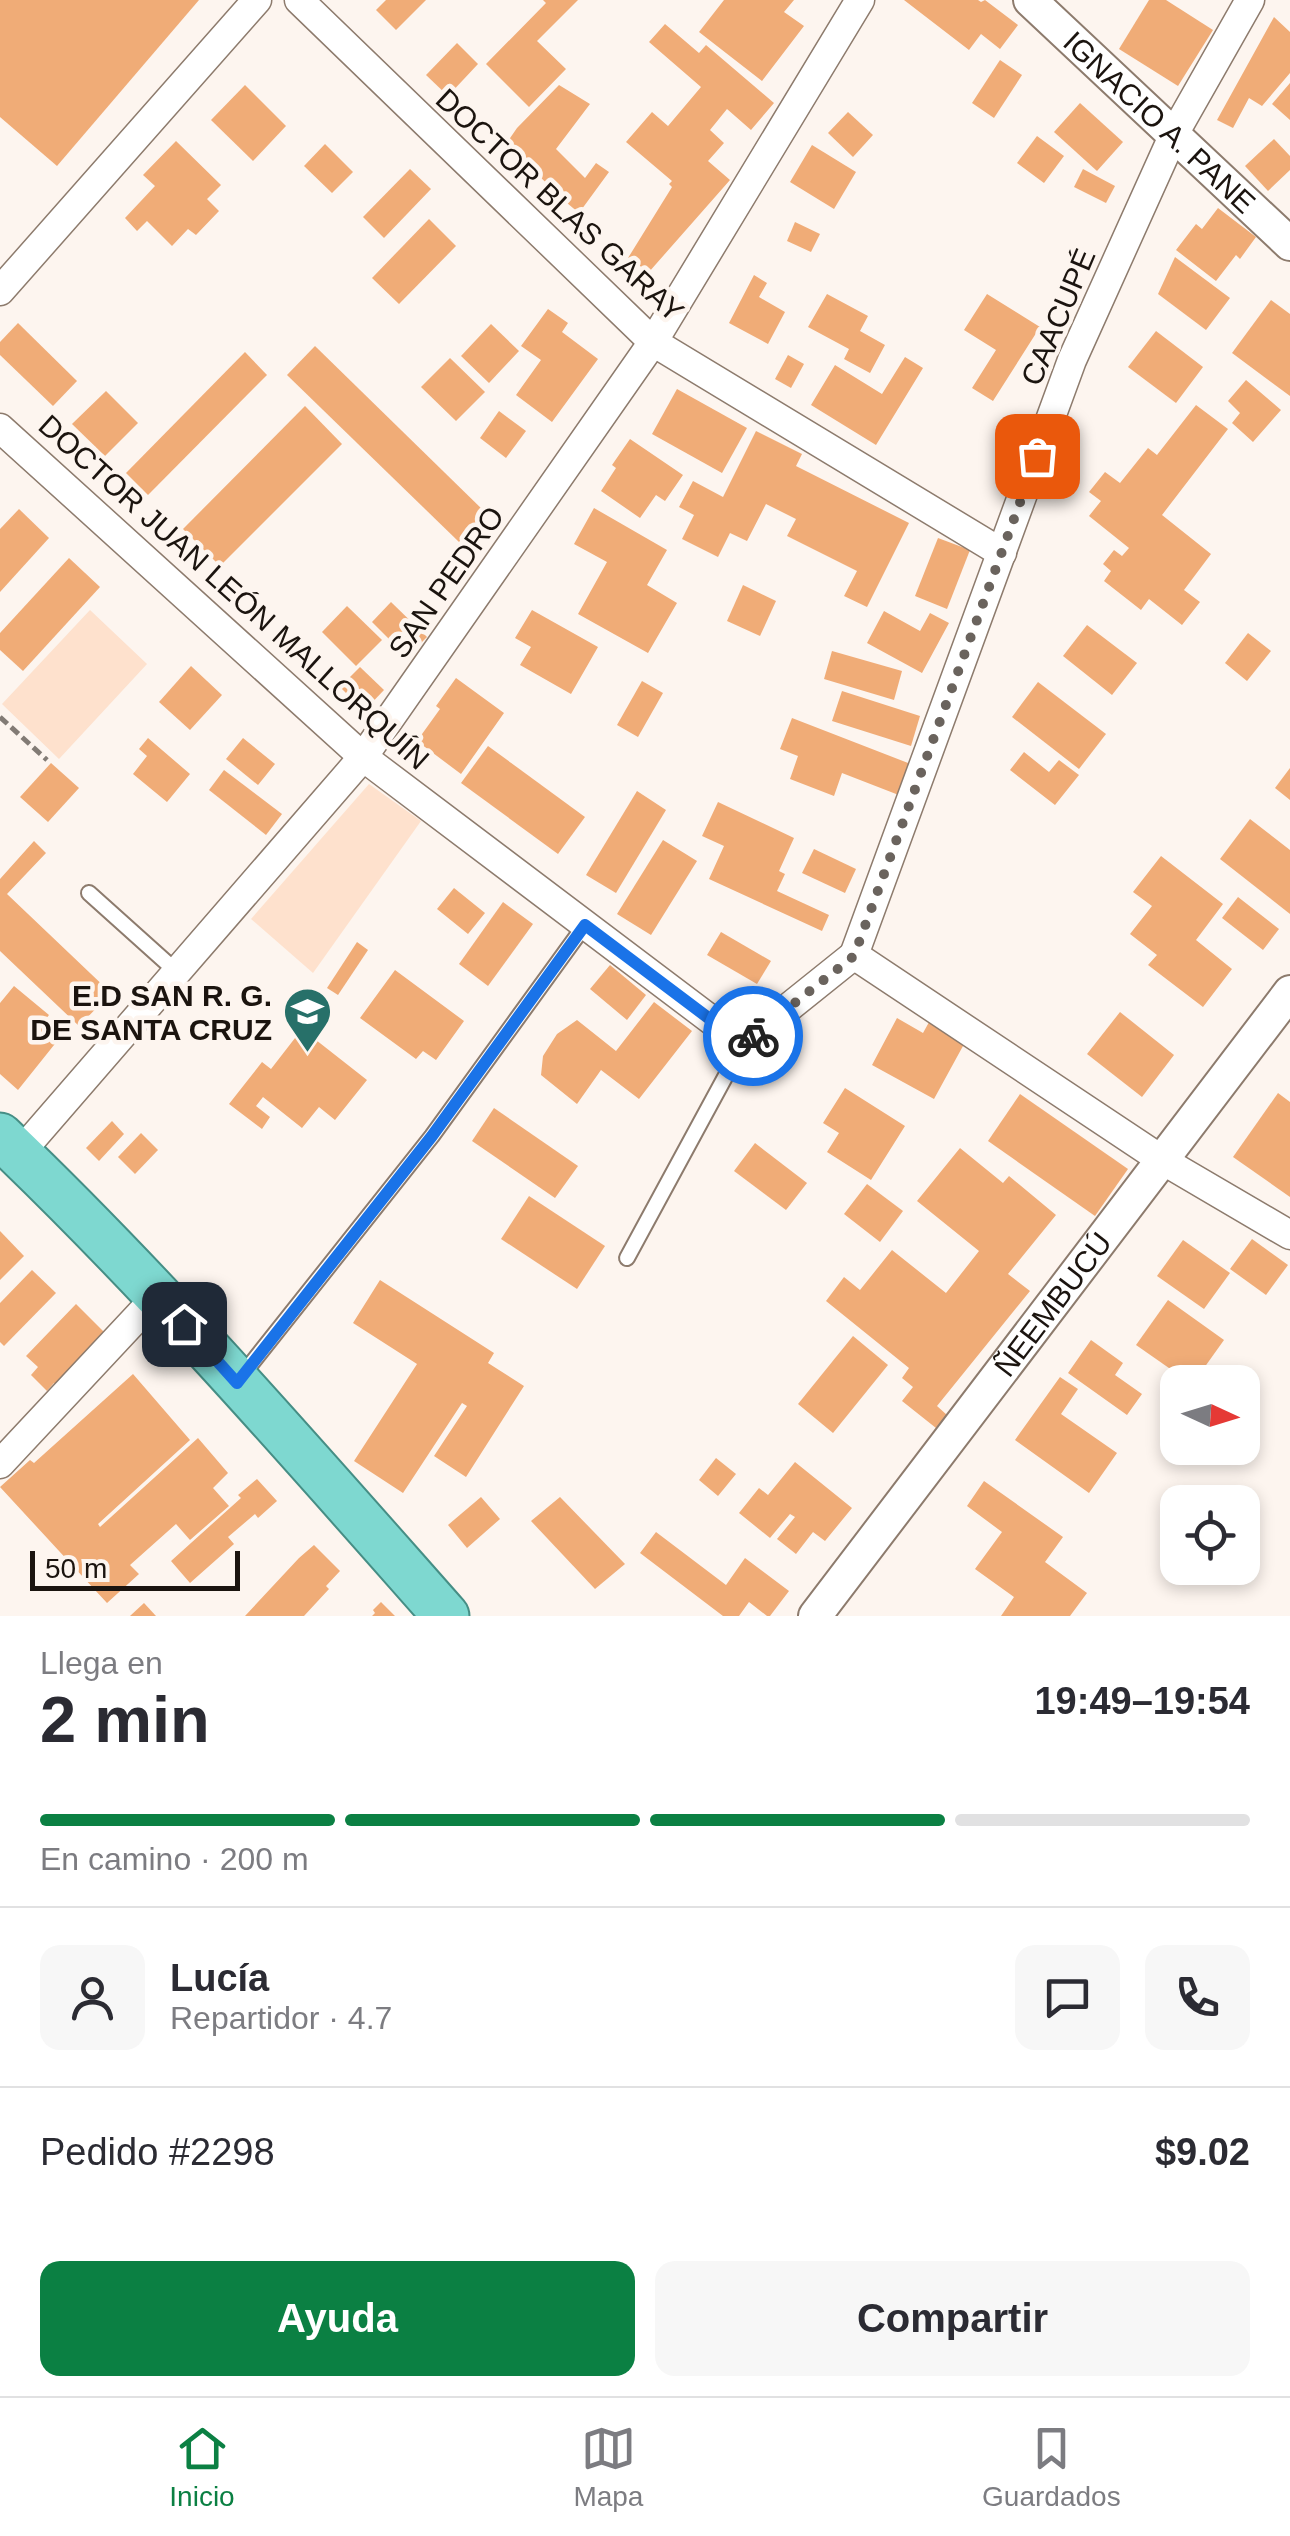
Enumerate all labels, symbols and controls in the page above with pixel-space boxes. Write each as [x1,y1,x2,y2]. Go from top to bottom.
street label: IGNACIO A. PANE [1057,24,1262,219]
street label: DOCTOR BLAS GARAY [430,82,690,328]
street label: CAACUPÉ [1014,244,1102,390]
street label: DOCTOR JUAN LEÓN MALLORQUÍN [32,408,436,776]
pin [995,414,1080,499]
icon: bag [1010,429,1065,484]
street label: SAN PEDRO [382,500,510,664]
place label: E.D SAN R. G. DE SANTA CRUZ [30,979,272,1046]
school or university icon: E.D SAN R. G. DE SANTA CRUZ [281,986,333,1054]
courier [703,986,803,1086]
icon: bike [726,1009,781,1064]
street label: ÑEEMBUCÚ [987,1226,1118,1382]
pin [142,1282,227,1367]
icon: home [157,1297,212,1352]
north arrow [1160,1365,1260,1465]
map controls [1160,1365,1260,1585]
button: locate [1160,1485,1260,1585]
scale bar [30,1546,240,1590]
text: 50 m [45,1553,107,1584]
text: Llega en [40,1645,163,1681]
text: 19:49–19:54 [1034,1680,1250,1722]
text: 2 min [40,1683,210,1756]
text: En camino · 200 m [40,1841,309,1877]
button: person [40,1945,145,2050]
button: chat [1015,1945,1120,2050]
button: phone [1145,1945,1250,2050]
text: Lucía [170,1957,269,1999]
text: Repartidor · 4.7 [170,2000,392,2036]
text: Pedido #2298 [40,2131,275,2173]
text: $9.02 [1155,2131,1250,2173]
button: Ayuda [40,2261,635,2376]
button: Compartir [655,2261,1250,2376]
tab: Inicio [169,2421,235,2513]
tab: Mapa [573,2421,643,2513]
tab: Guardados [982,2421,1121,2513]

